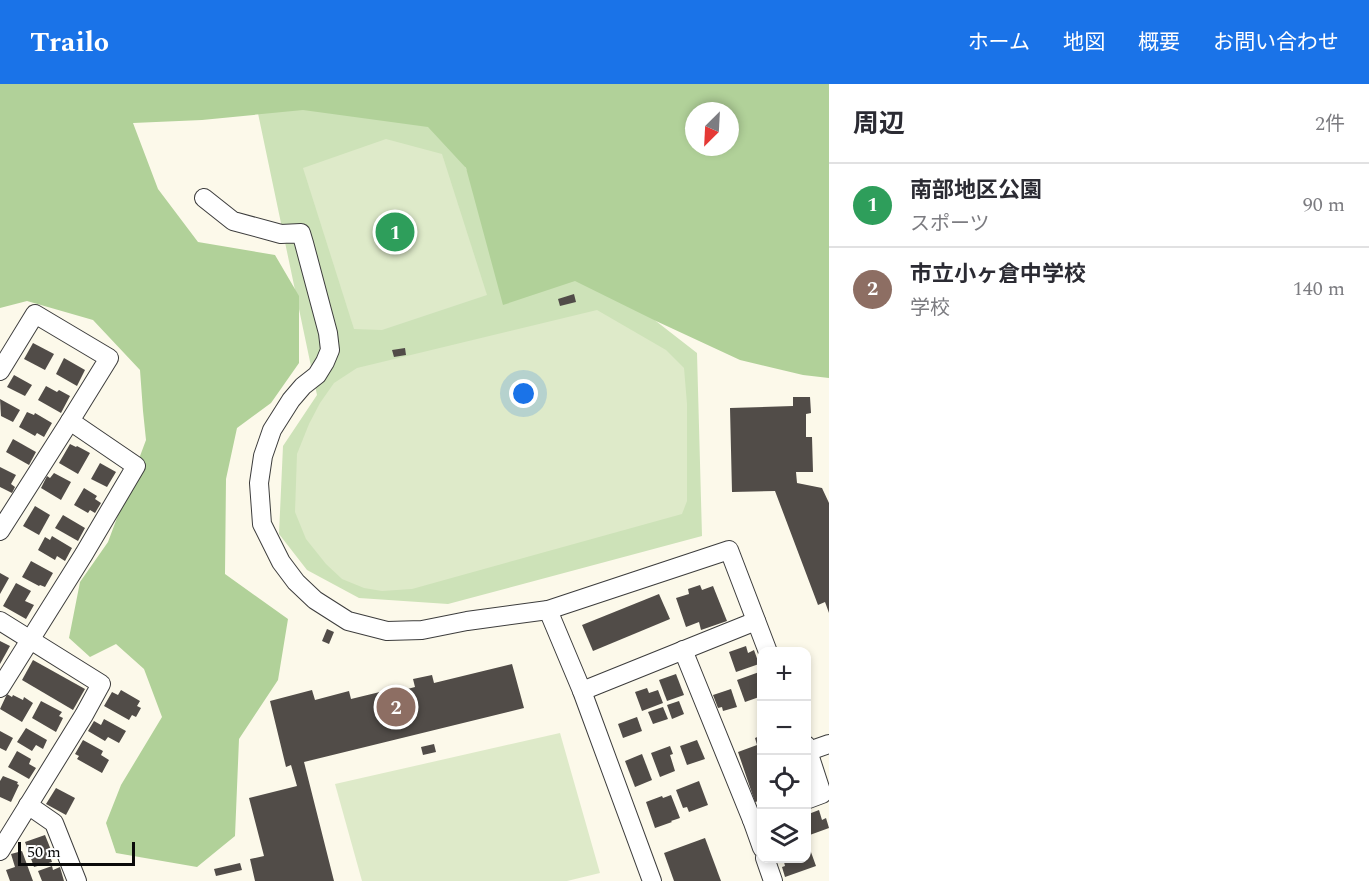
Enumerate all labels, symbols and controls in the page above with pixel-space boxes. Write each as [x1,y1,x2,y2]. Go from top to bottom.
text: Trailo [30,21,109,64]
text: ホーム [968,27,1030,59]
text: 地図 [1063,27,1105,59]
text: 概要 [1138,27,1180,59]
text: お問い合わせ [1213,27,1339,59]
north arrow [685,102,739,156]
text: 周辺 [853,104,905,144]
text: 2件 [1315,109,1345,139]
text: 南部地区公園 [910,174,1042,207]
text: 1 [867,190,878,220]
text: 90 m [1303,190,1345,220]
text: スポーツ [910,209,990,239]
pin: 1 [376,210,414,254]
text: 市立小ヶ倉中学校 [910,258,1086,291]
text: 2 [867,274,878,304]
text: 140 m [1293,274,1345,304]
text: 学校 [910,293,950,323]
your location [509,379,538,408]
map controls [757,647,811,863]
button: + [757,647,811,701]
pin: 2 [376,684,416,730]
button: − [757,701,811,755]
button: locate [757,755,811,809]
button: layers [757,809,811,863]
scale bar [18,839,135,866]
text: 50 m [27,840,61,864]

